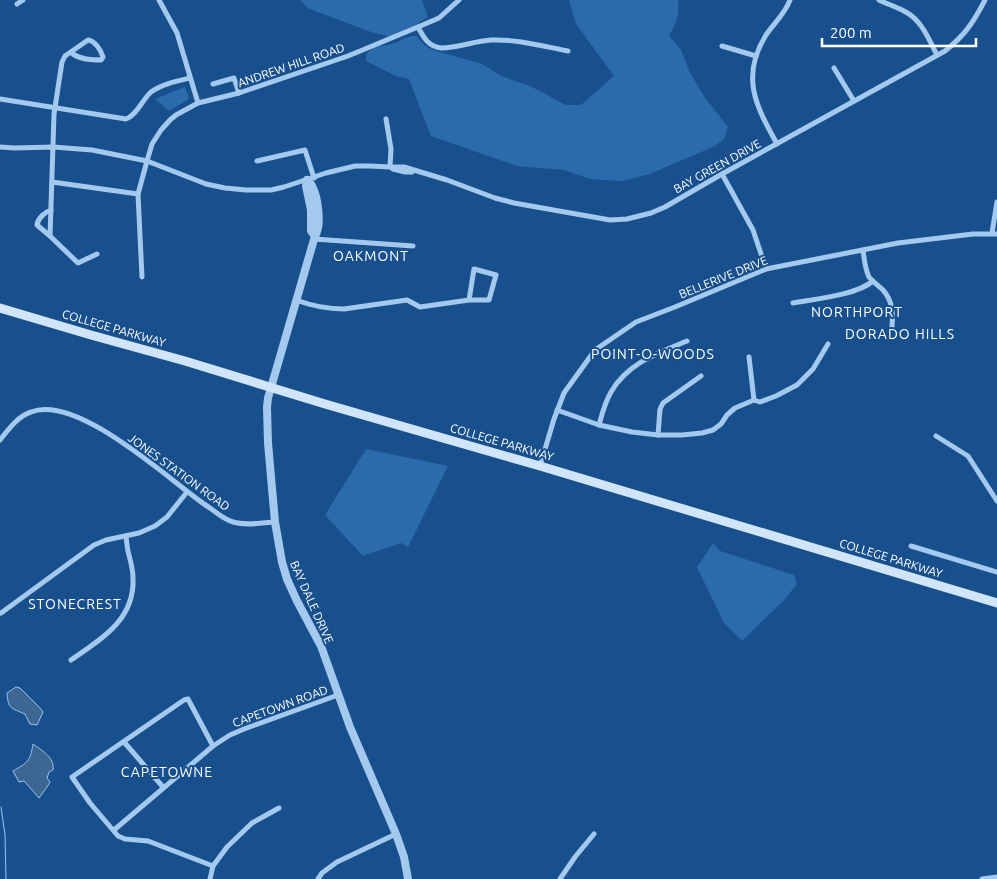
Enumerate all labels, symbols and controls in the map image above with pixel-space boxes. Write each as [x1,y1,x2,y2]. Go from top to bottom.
scale bar [822,15,976,47]
text: 200 m [830,24,872,41]
street label: ANDREW HILL ROAD [236,41,346,89]
street label: BAY GREEN DRIVE [671,136,763,195]
district label: OAKMONT [333,248,409,264]
street label: BELLERIVE DRIVE [677,253,769,301]
district label: NORTHPORT [811,304,903,320]
street label: COLLEGE PARKWAY [61,307,167,349]
district label: DORADO HILLS [845,326,955,342]
district label: POINT-O-WOODS [591,346,715,362]
street label: COLLEGE PARKWAY [449,421,555,463]
street label: JONES STATION ROAD [126,431,232,513]
street label: COLLEGE PARKWAY [838,536,944,580]
street label: BAY DALE DRIVE [288,559,336,646]
district label: STONECREST [28,596,122,612]
street label: CAPETOWN ROAD [231,683,329,729]
district label: CAPETOWNE [121,764,213,780]

